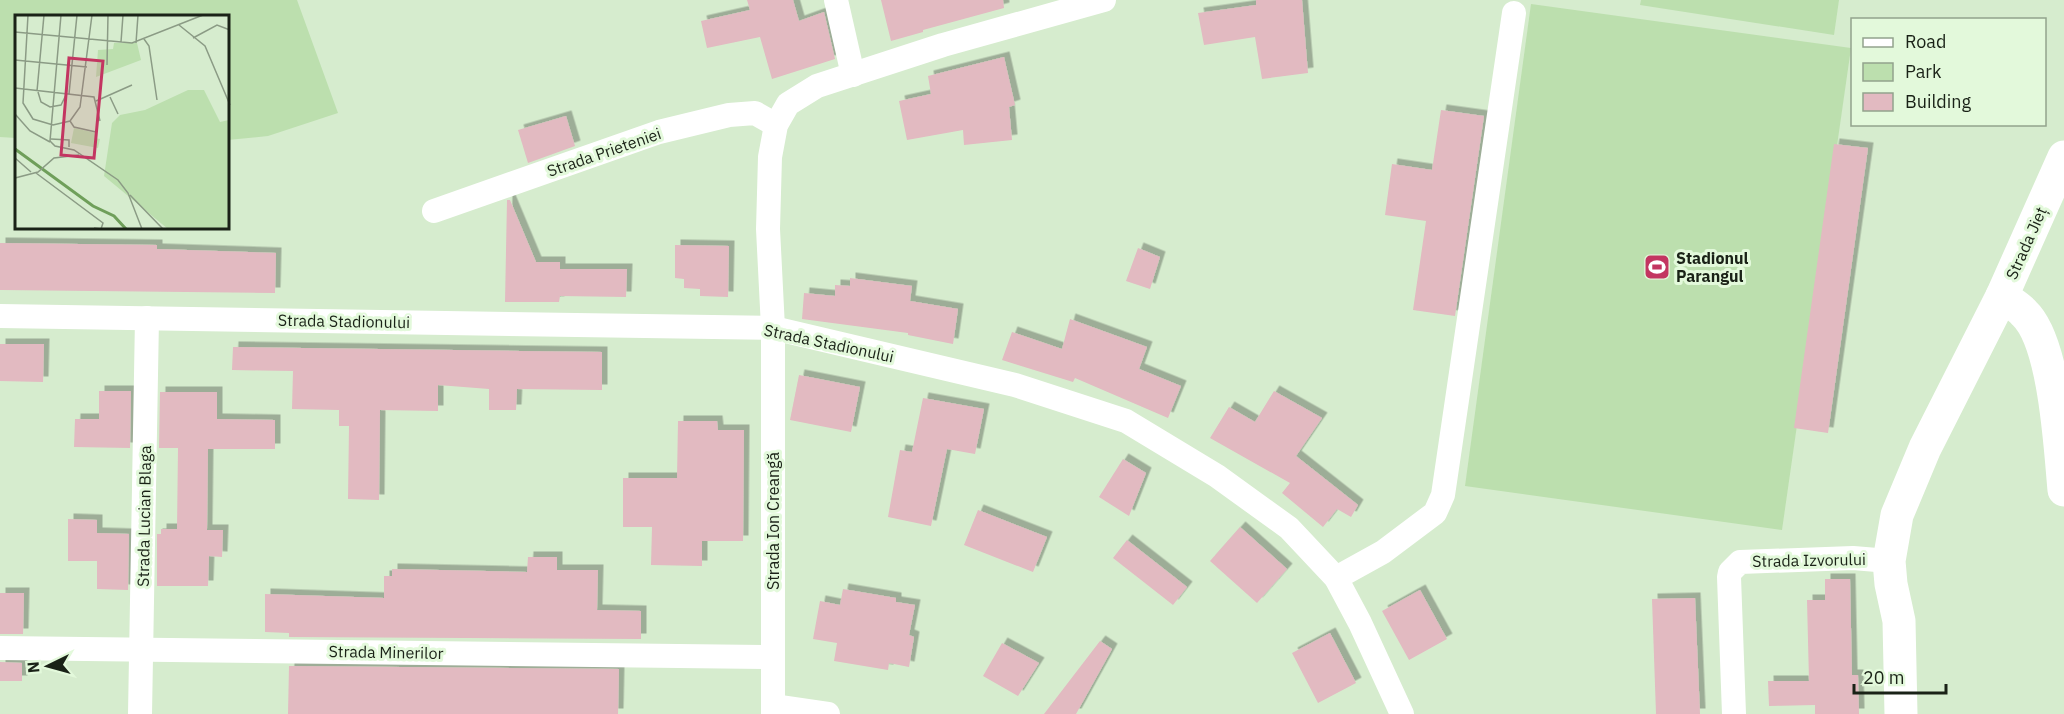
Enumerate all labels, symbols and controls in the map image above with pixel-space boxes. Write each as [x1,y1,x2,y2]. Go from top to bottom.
inset map [15,15,230,230]
legend [1851,18,2046,126]
text: Road [1905,30,1946,53]
text: Park [1905,60,1942,83]
text: Building [1905,90,1972,113]
street label: Strada Prieteniei [544,123,664,181]
street label: Strada Jieț [2001,204,2052,283]
place label: Stadionul Parangul [1676,248,1749,286]
sports icon: Stadionul Parangul [1642,252,1672,282]
street label: Strada Stadionului [278,310,410,332]
street label: Strada Stadionului [762,319,896,367]
street label: Strada Lucian Blaga [133,445,155,587]
street label: Strada Ion Creangă [763,452,783,590]
street label: Strada Izvorului [1752,549,1866,571]
north arrow [18,636,78,696]
street label: Strada Minerilor [328,641,444,663]
scale bar [1854,657,1946,695]
text: N [23,661,44,674]
text: 20 m [1863,666,1905,689]

